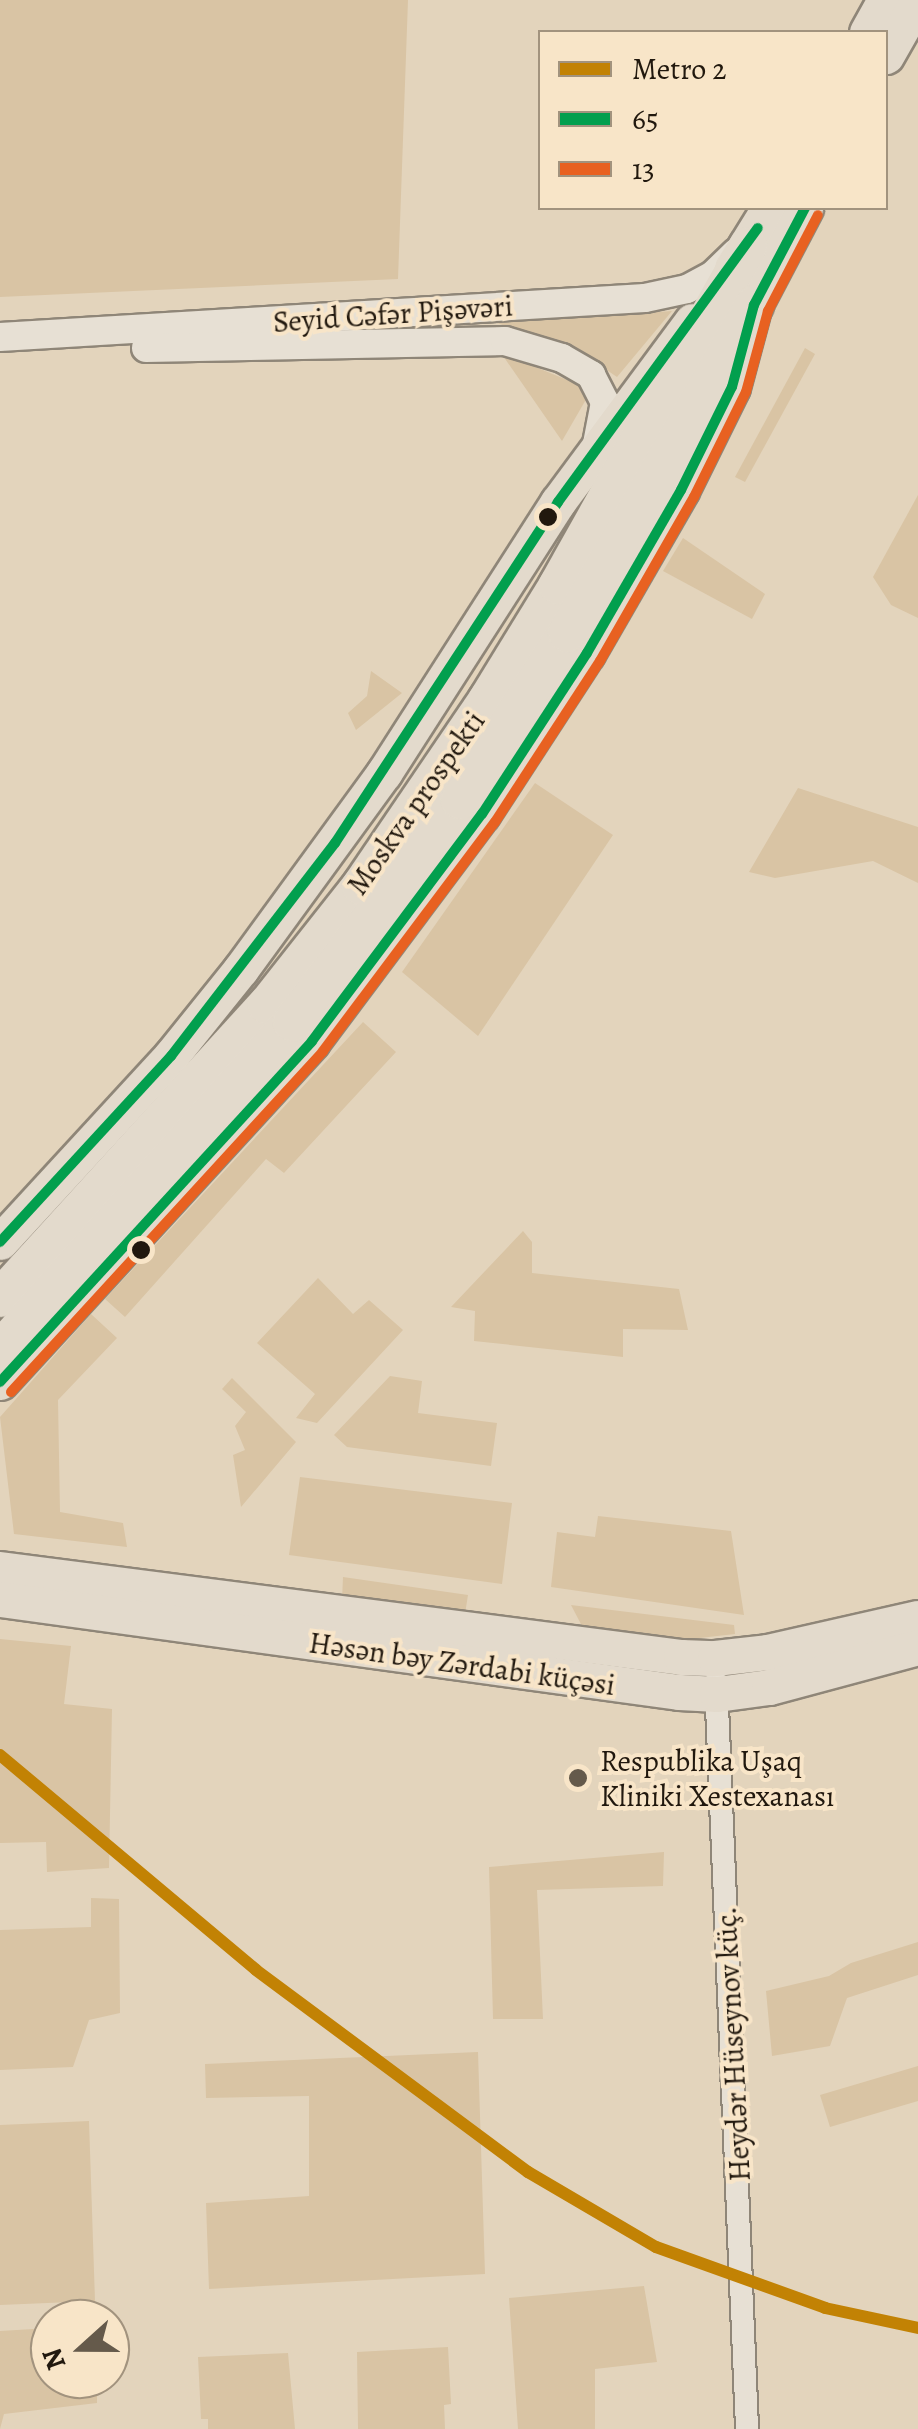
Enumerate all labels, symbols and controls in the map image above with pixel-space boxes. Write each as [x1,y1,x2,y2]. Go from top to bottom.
legend [538,30,888,210]
text: Metro 2 [632,49,726,89]
text: 65 [632,99,659,139]
text: 13 [632,149,655,189]
street label: Seyid Cəfər Pişəvəri [272,288,514,340]
unlabelled marker [538,507,558,527]
street label: Moskva prospekti [339,704,493,902]
unlabelled marker [131,1240,151,1260]
street label: Həsən bəy Zərdabi küçəsi [306,1625,618,1703]
place label: Respublika Uşaq Kliniki Xestexanası [600,1743,834,1814]
marker: Respublika Uşaq Kliniki Xestexanası [565,1765,591,1791]
street label: Heydər Hüseynov küç. [708,1906,758,2182]
north arrow [30,2299,130,2399]
text: N [32,2343,75,2375]

